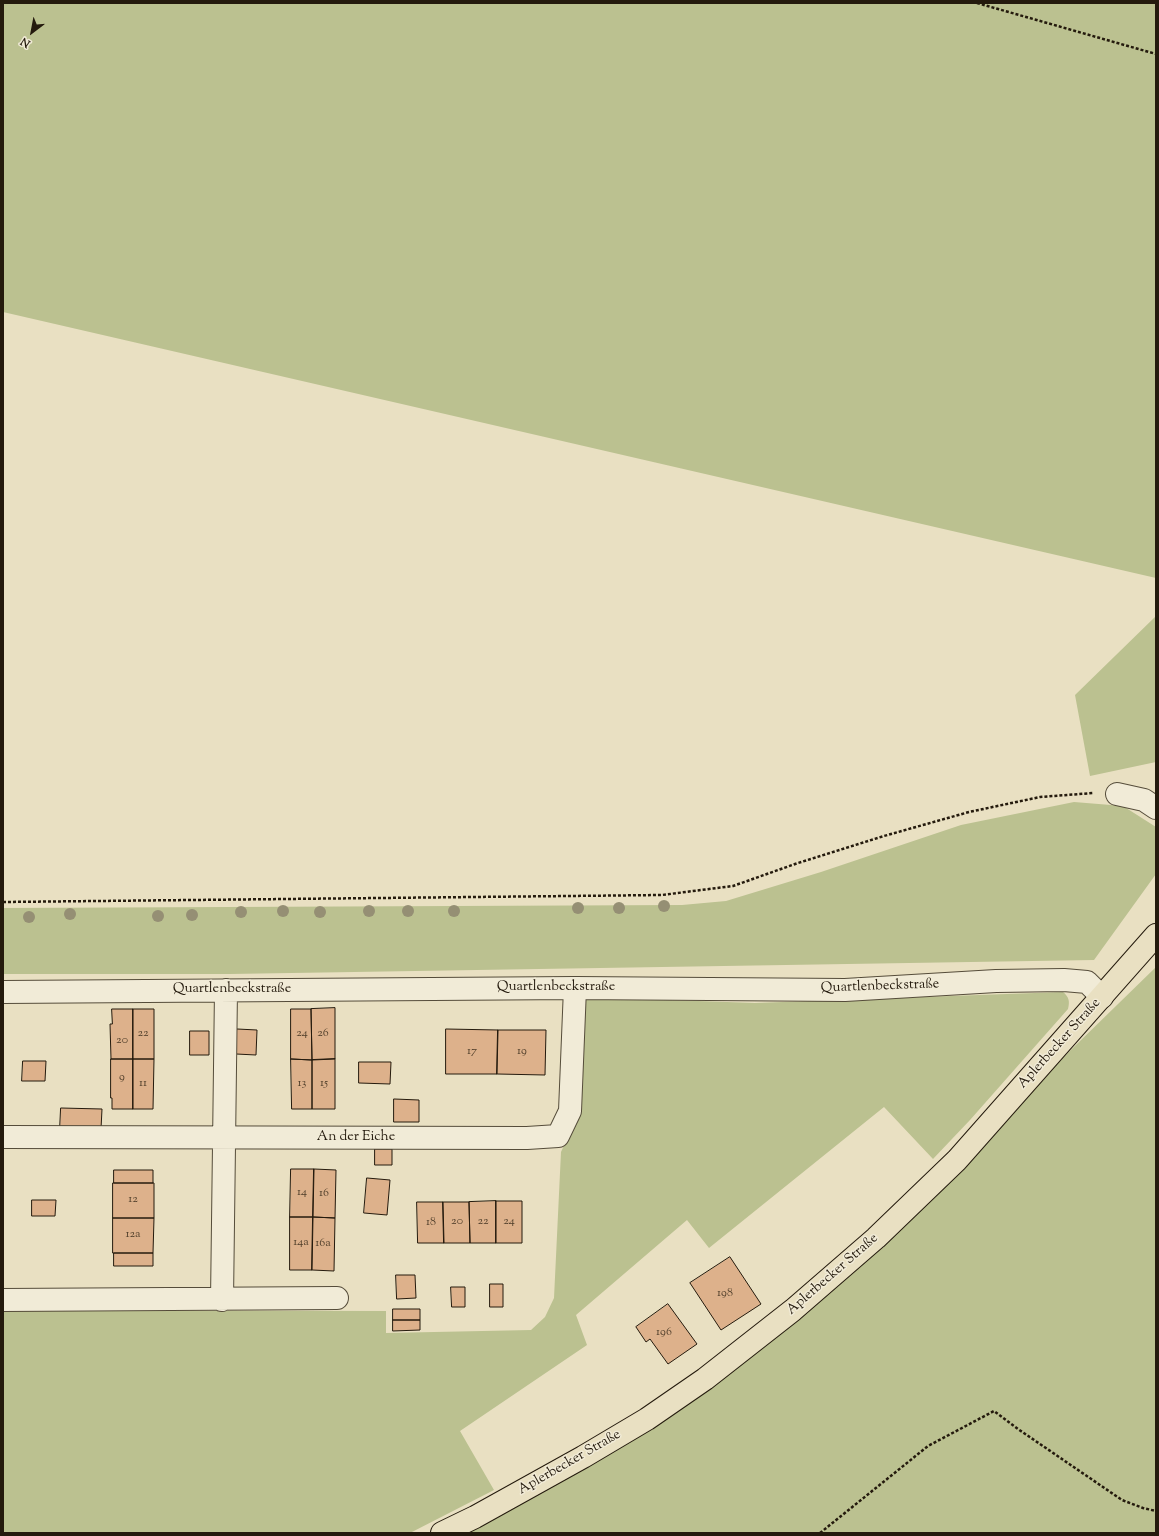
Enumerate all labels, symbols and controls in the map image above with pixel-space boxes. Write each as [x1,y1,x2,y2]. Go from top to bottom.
north arrow [12,12,52,52]
text: N [18,33,34,51]
street label: Quartlenbeckstraße [820,977,940,997]
street label: Quartlenbeckstraße [497,980,615,996]
street label: Quartlenbeckstraße [173,982,291,998]
street label: Aplerbecker Straße [1015,995,1105,1093]
house number: 22 [137,1027,149,1041]
house number: 24 [296,1027,308,1041]
house number: 26 [317,1027,329,1041]
house number: 20 [116,1034,128,1048]
house number: 17 [467,1045,477,1059]
house number: 19 [517,1045,527,1059]
house number: 9 [119,1071,125,1085]
house number: 11 [139,1077,147,1091]
house number: 13 [298,1077,306,1091]
house number: 15 [320,1077,328,1091]
street label: An der Eiche [317,1130,395,1146]
house number: 14 [297,1186,307,1200]
house number: 16 [319,1187,329,1201]
house number: 12 [128,1193,138,1207]
house number: 20 [451,1215,463,1229]
house number: 22 [477,1215,489,1229]
house number: 24 [503,1215,515,1229]
house number: 18 [426,1216,436,1230]
house number: 12a [125,1228,141,1242]
street label: Aplerbecker Straße [784,1231,882,1319]
house number: 14a [293,1236,309,1250]
house number: 16a [315,1237,331,1251]
house number: 198 [717,1287,733,1301]
house number: 196 [656,1326,672,1340]
street label: Aplerbecker Straße [516,1427,624,1499]

